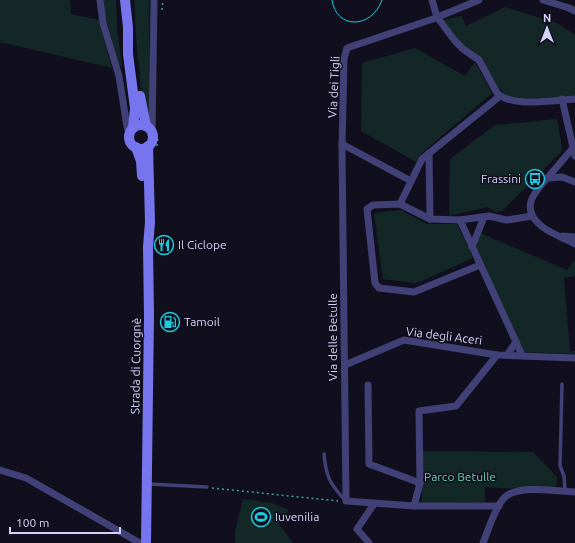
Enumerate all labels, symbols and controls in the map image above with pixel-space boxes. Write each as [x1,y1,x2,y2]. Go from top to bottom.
north arrow [527,8,567,48]
text: N [543,12,551,24]
street label: Via dei Tigli [325,56,342,118]
bus stop icon: Frassini [524,168,546,190]
place label: Frassini [481,172,521,185]
restaurant icon: Il Ciclope [153,234,175,256]
place label: Il Ciclope [178,238,227,251]
street label: Via delle Betulle [326,293,339,381]
fuel station icon: Tamoil [159,311,181,333]
place label: Tamoil [184,315,220,328]
street label: Strada di Cuorgnè [128,318,143,414]
street label: Via degli Aceri [405,324,483,347]
park label: Parco Betulle [424,470,496,483]
sports icon: Iuvenilia [250,506,272,528]
scale bar [10,509,120,535]
place label: Iuvenilia [275,510,319,523]
text: 100 m [16,516,49,529]

